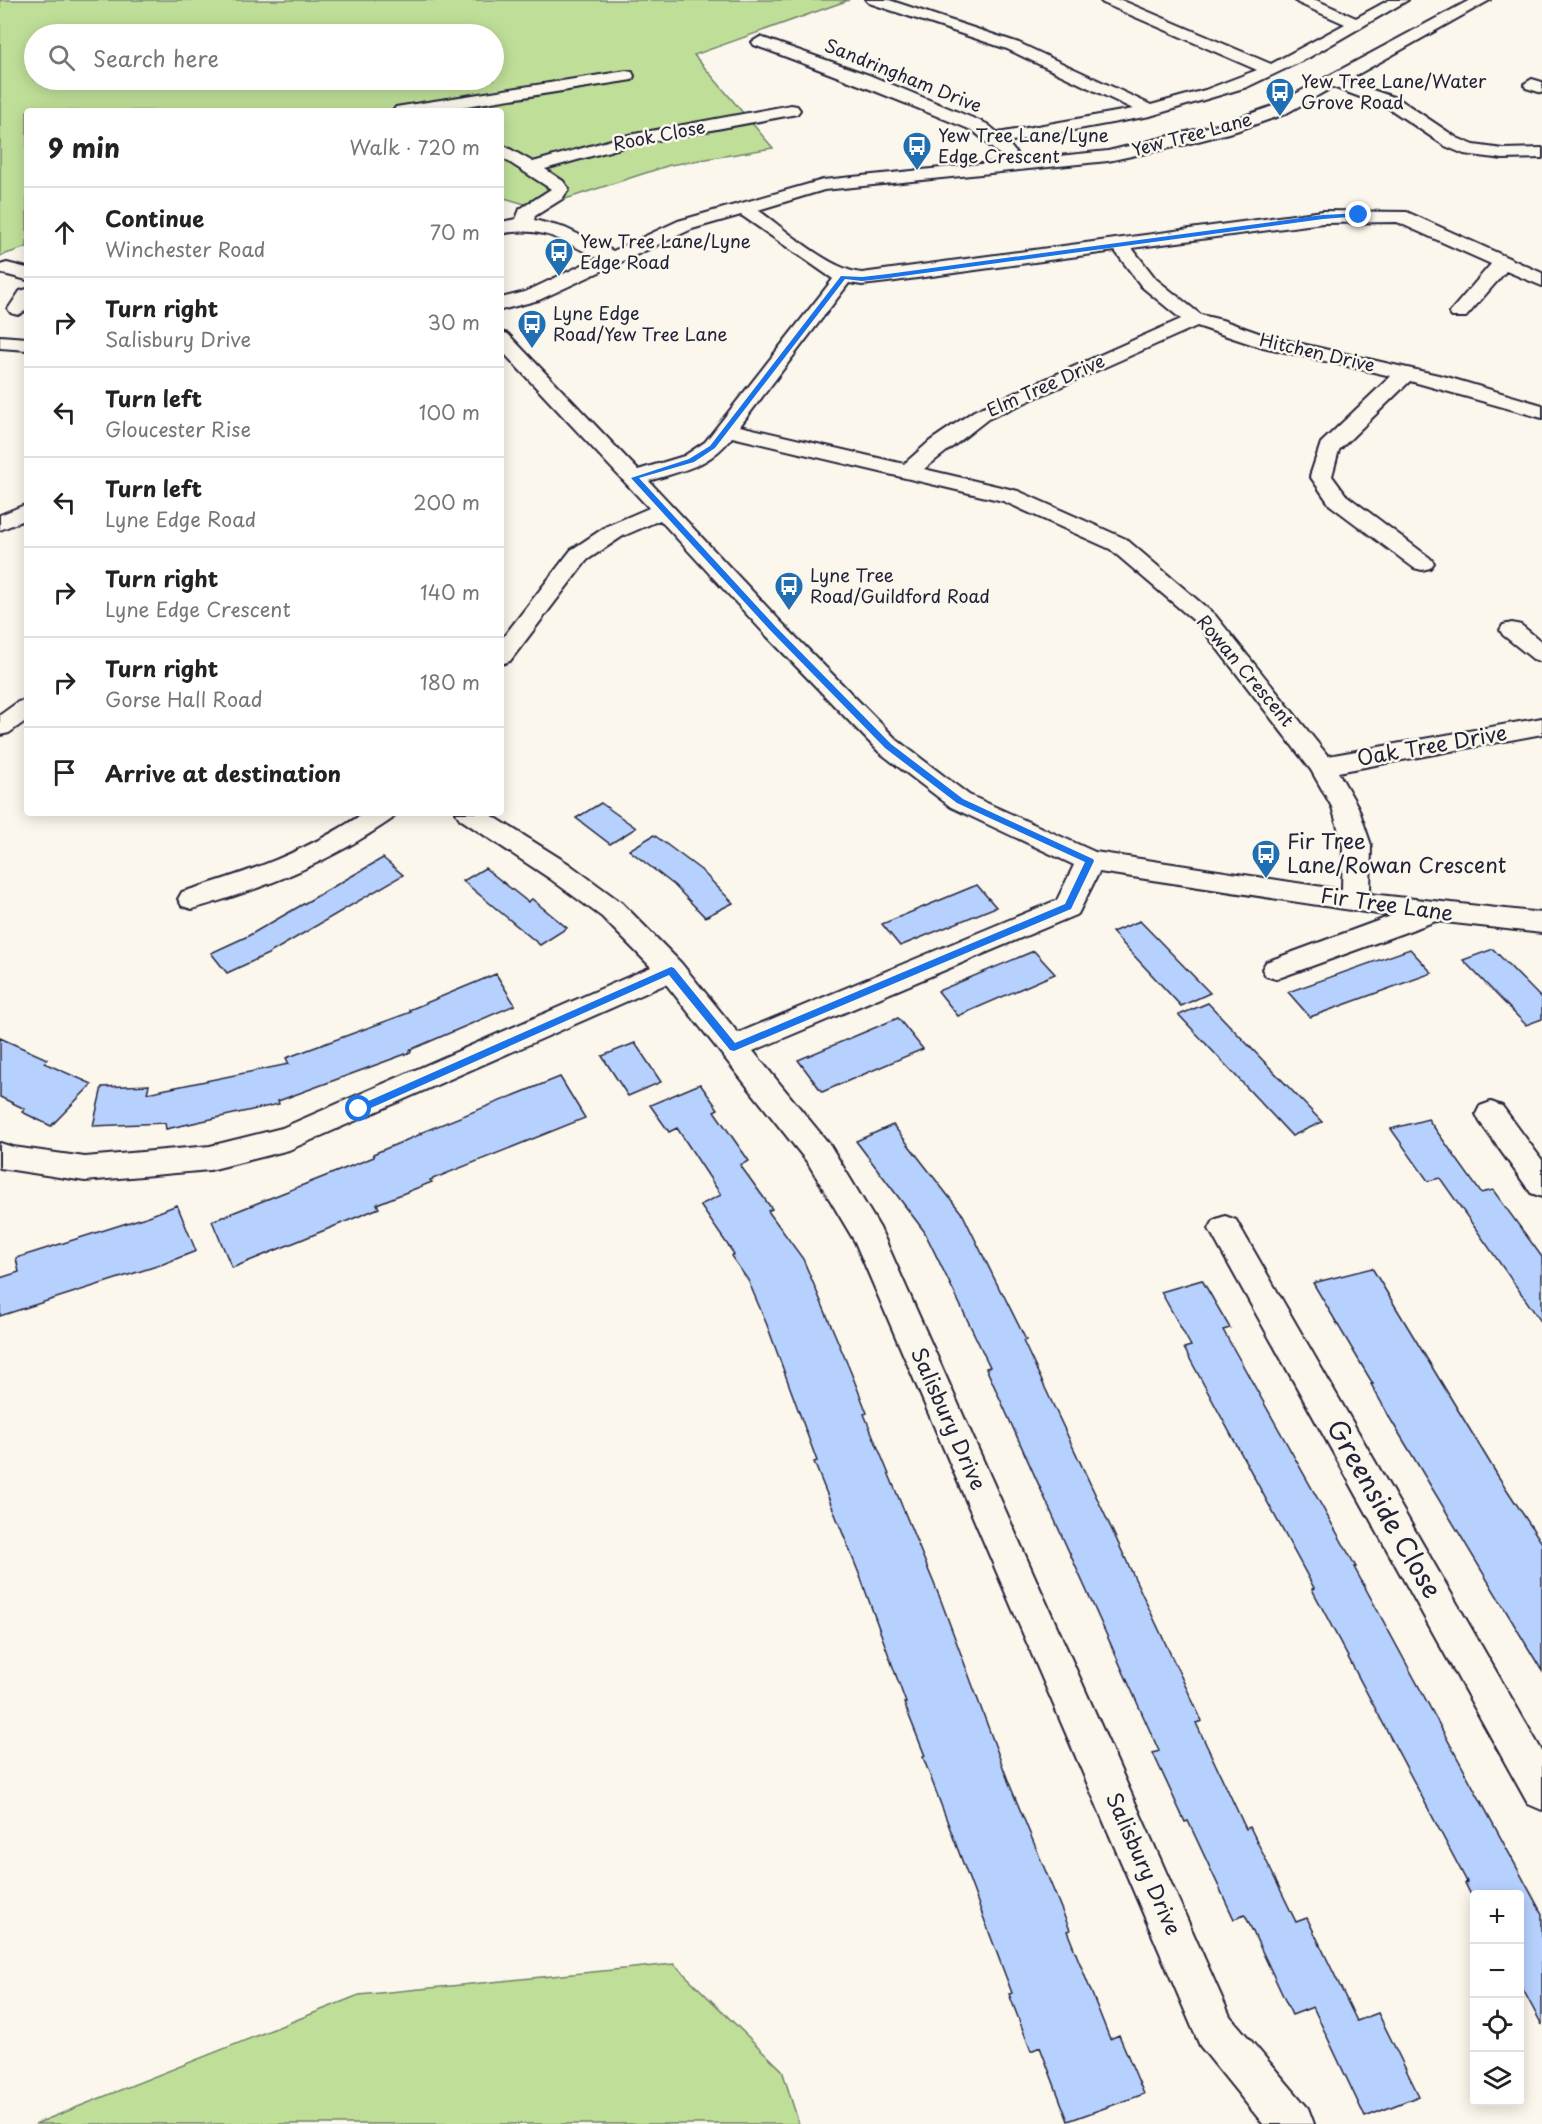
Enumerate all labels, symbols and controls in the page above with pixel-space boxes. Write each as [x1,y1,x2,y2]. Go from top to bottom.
search box [24,24,504,90]
street label: Sandringham Drive [821,31,986,119]
icon: search [45,41,78,74]
text: Search here [93,41,219,74]
place label: Yew Tree Lane/Water Grove Road [1301,67,1487,115]
bus stop icon: Yew Tree Lane/Water Grove Road [1264,76,1296,118]
street label: Yew Tree Lane [1129,105,1255,163]
street label: Rook Close [610,112,707,157]
place label: Yew Tree Lane/Lyne Edge Crescent [938,121,1109,169]
text: 9 min [48,128,120,167]
bus stop icon: Yew Tree Lane/Lyne Edge Crescent [901,130,933,172]
text: Walk · 720 m [349,132,480,162]
text: Continue [105,201,204,234]
route end [1345,201,1371,227]
icon: ahead [48,216,81,249]
text: 70 m [430,217,480,247]
place label: Yew Tree Lane/Lyne Edge Road [580,227,751,275]
text: Winchester Road [105,234,265,264]
bus stop icon: Yew Tree Lane/Lyne Edge Road [543,236,575,278]
text: Turn right [105,291,218,324]
place label: Lyne Edge Road/Yew Tree Lane [553,299,728,347]
icon: right [48,306,81,339]
text: 30 m [427,307,480,337]
bus stop icon: Lyne Edge Road/Yew Tree Lane [516,308,548,350]
text: Salisbury Drive [105,324,251,354]
street label: Hitchen Drive [1257,325,1378,378]
street label: Elm Tree Drive [982,347,1109,423]
text: Turn left [105,381,202,414]
icon: left [48,396,81,429]
text: 100 m [419,397,480,427]
text: Gloucester Rise [105,414,251,444]
text: Turn left [105,471,202,504]
icon: left [48,486,81,519]
text: 200 m [413,487,480,517]
text: Lyne Edge Road [105,504,256,534]
text: Turn right [105,561,218,594]
place label: Lyne Tree Road/Guildford Road [810,561,990,609]
bus stop icon: Lyne Tree Road/Guildford Road [773,570,805,612]
icon: right [48,576,81,609]
text: 140 m [420,577,480,607]
text: Lyne Edge Crescent [105,594,291,624]
street label: Rowan Crescent [1191,608,1301,732]
text: Turn right [105,651,218,684]
icon: right [48,666,81,699]
text: 180 m [420,667,480,697]
text: Gorse Hall Road [105,684,263,714]
street label: Oak Tree Drive [1354,715,1509,773]
icon: arrive [48,756,81,789]
text: Arrive at destination [105,756,341,789]
place label: Fir Tree Lane/Rowan Crescent [1287,824,1506,880]
bus stop icon: Fir Tree Lane/Rowan Crescent [1250,838,1282,880]
street label: Fir Tree Lane [1319,878,1456,928]
route start [345,1095,371,1121]
street label: Salisbury Drive [904,1342,996,1495]
street label: Greenside Close [1318,1411,1452,1605]
street label: Salisbury Drive [1099,1787,1191,1940]
map controls [1470,1890,1524,2106]
button: + [1470,1890,1524,1944]
button: − [1470,1944,1524,1998]
button: locate [1470,1998,1524,2052]
button: layers [1470,2052,1524,2106]

